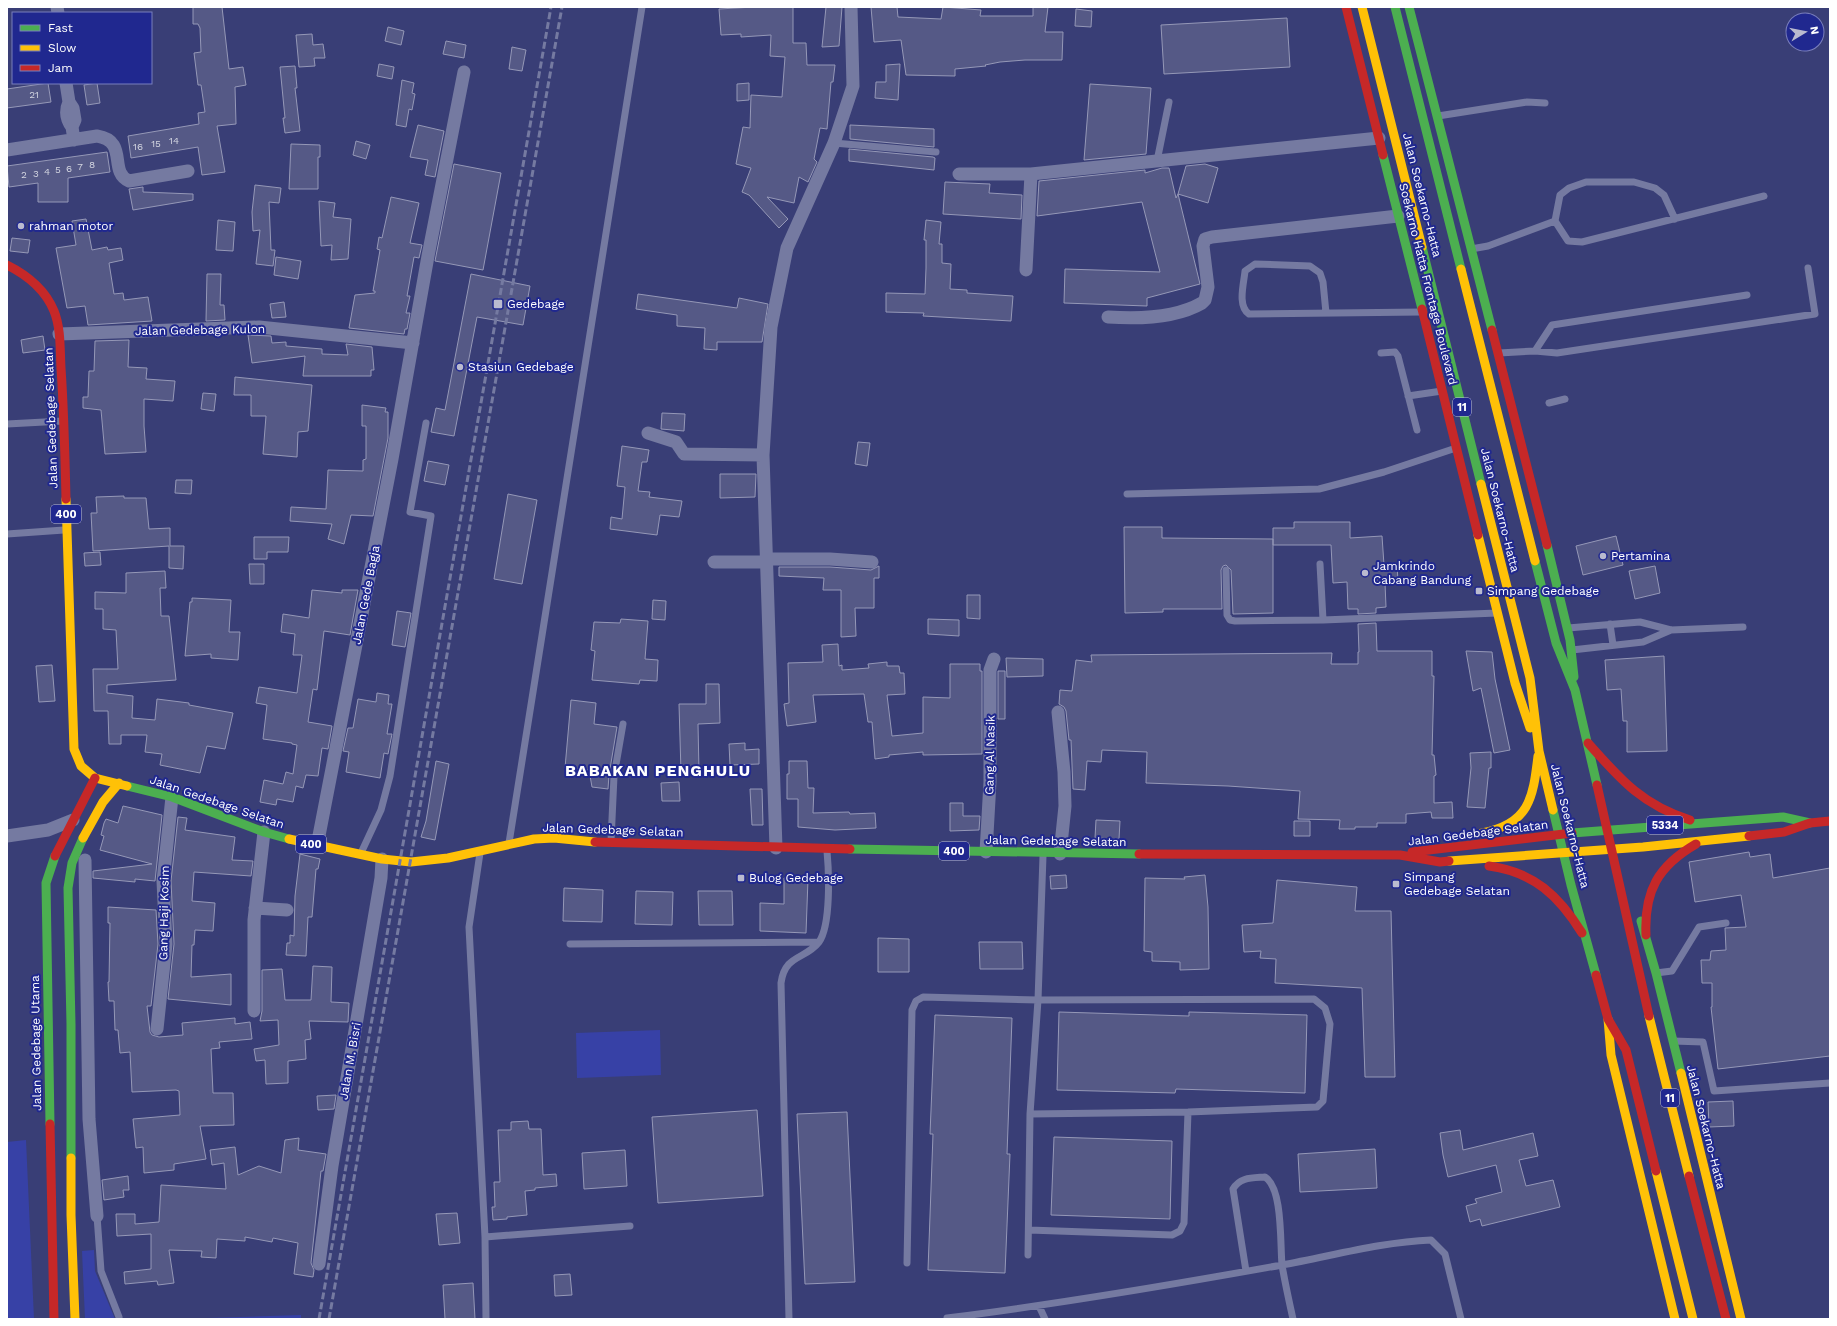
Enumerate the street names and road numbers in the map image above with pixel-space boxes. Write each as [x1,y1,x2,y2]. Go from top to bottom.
street label: Jalan Soekarno-Hatta [1400,131,1444,259]
street label: Soekarno Hatta Frontage Boulevard [1396,182,1460,386]
street label: Jalan Gedebage Kulon [135,322,265,338]
street label: Jalan Gedebage Selatan [42,347,60,489]
road number: 11 [1453,398,1471,416]
street label: Jalan Soekarno-Hatta [1478,446,1522,574]
road number: 400 [51,505,81,523]
street label: Jalan Gede Bagja [350,544,382,646]
street label: Gang Al Nasik [982,715,998,795]
street label: Jalan Soekarno-Hatta [1548,762,1592,890]
street label: Jalan Gedebage Selatan [148,772,286,832]
road number: 5334 [1647,816,1683,834]
street label: Jalan Gedebage Selatan [1407,817,1549,849]
street label: Jalan Gedebage Selatan [542,821,684,839]
street label: Jalan Gedebage Selatan [985,833,1127,849]
road number: 400 [296,835,326,853]
road number: 400 [939,842,969,860]
street label: Gang Haji Kosim [156,865,172,961]
street label: Jalan Gedebage Utama [28,975,44,1111]
street label: Jalan M. Bisri [336,1021,364,1101]
street label: Jalan Soekarno-Hatta [1684,1063,1728,1191]
road number: 11 [1661,1089,1679,1107]

